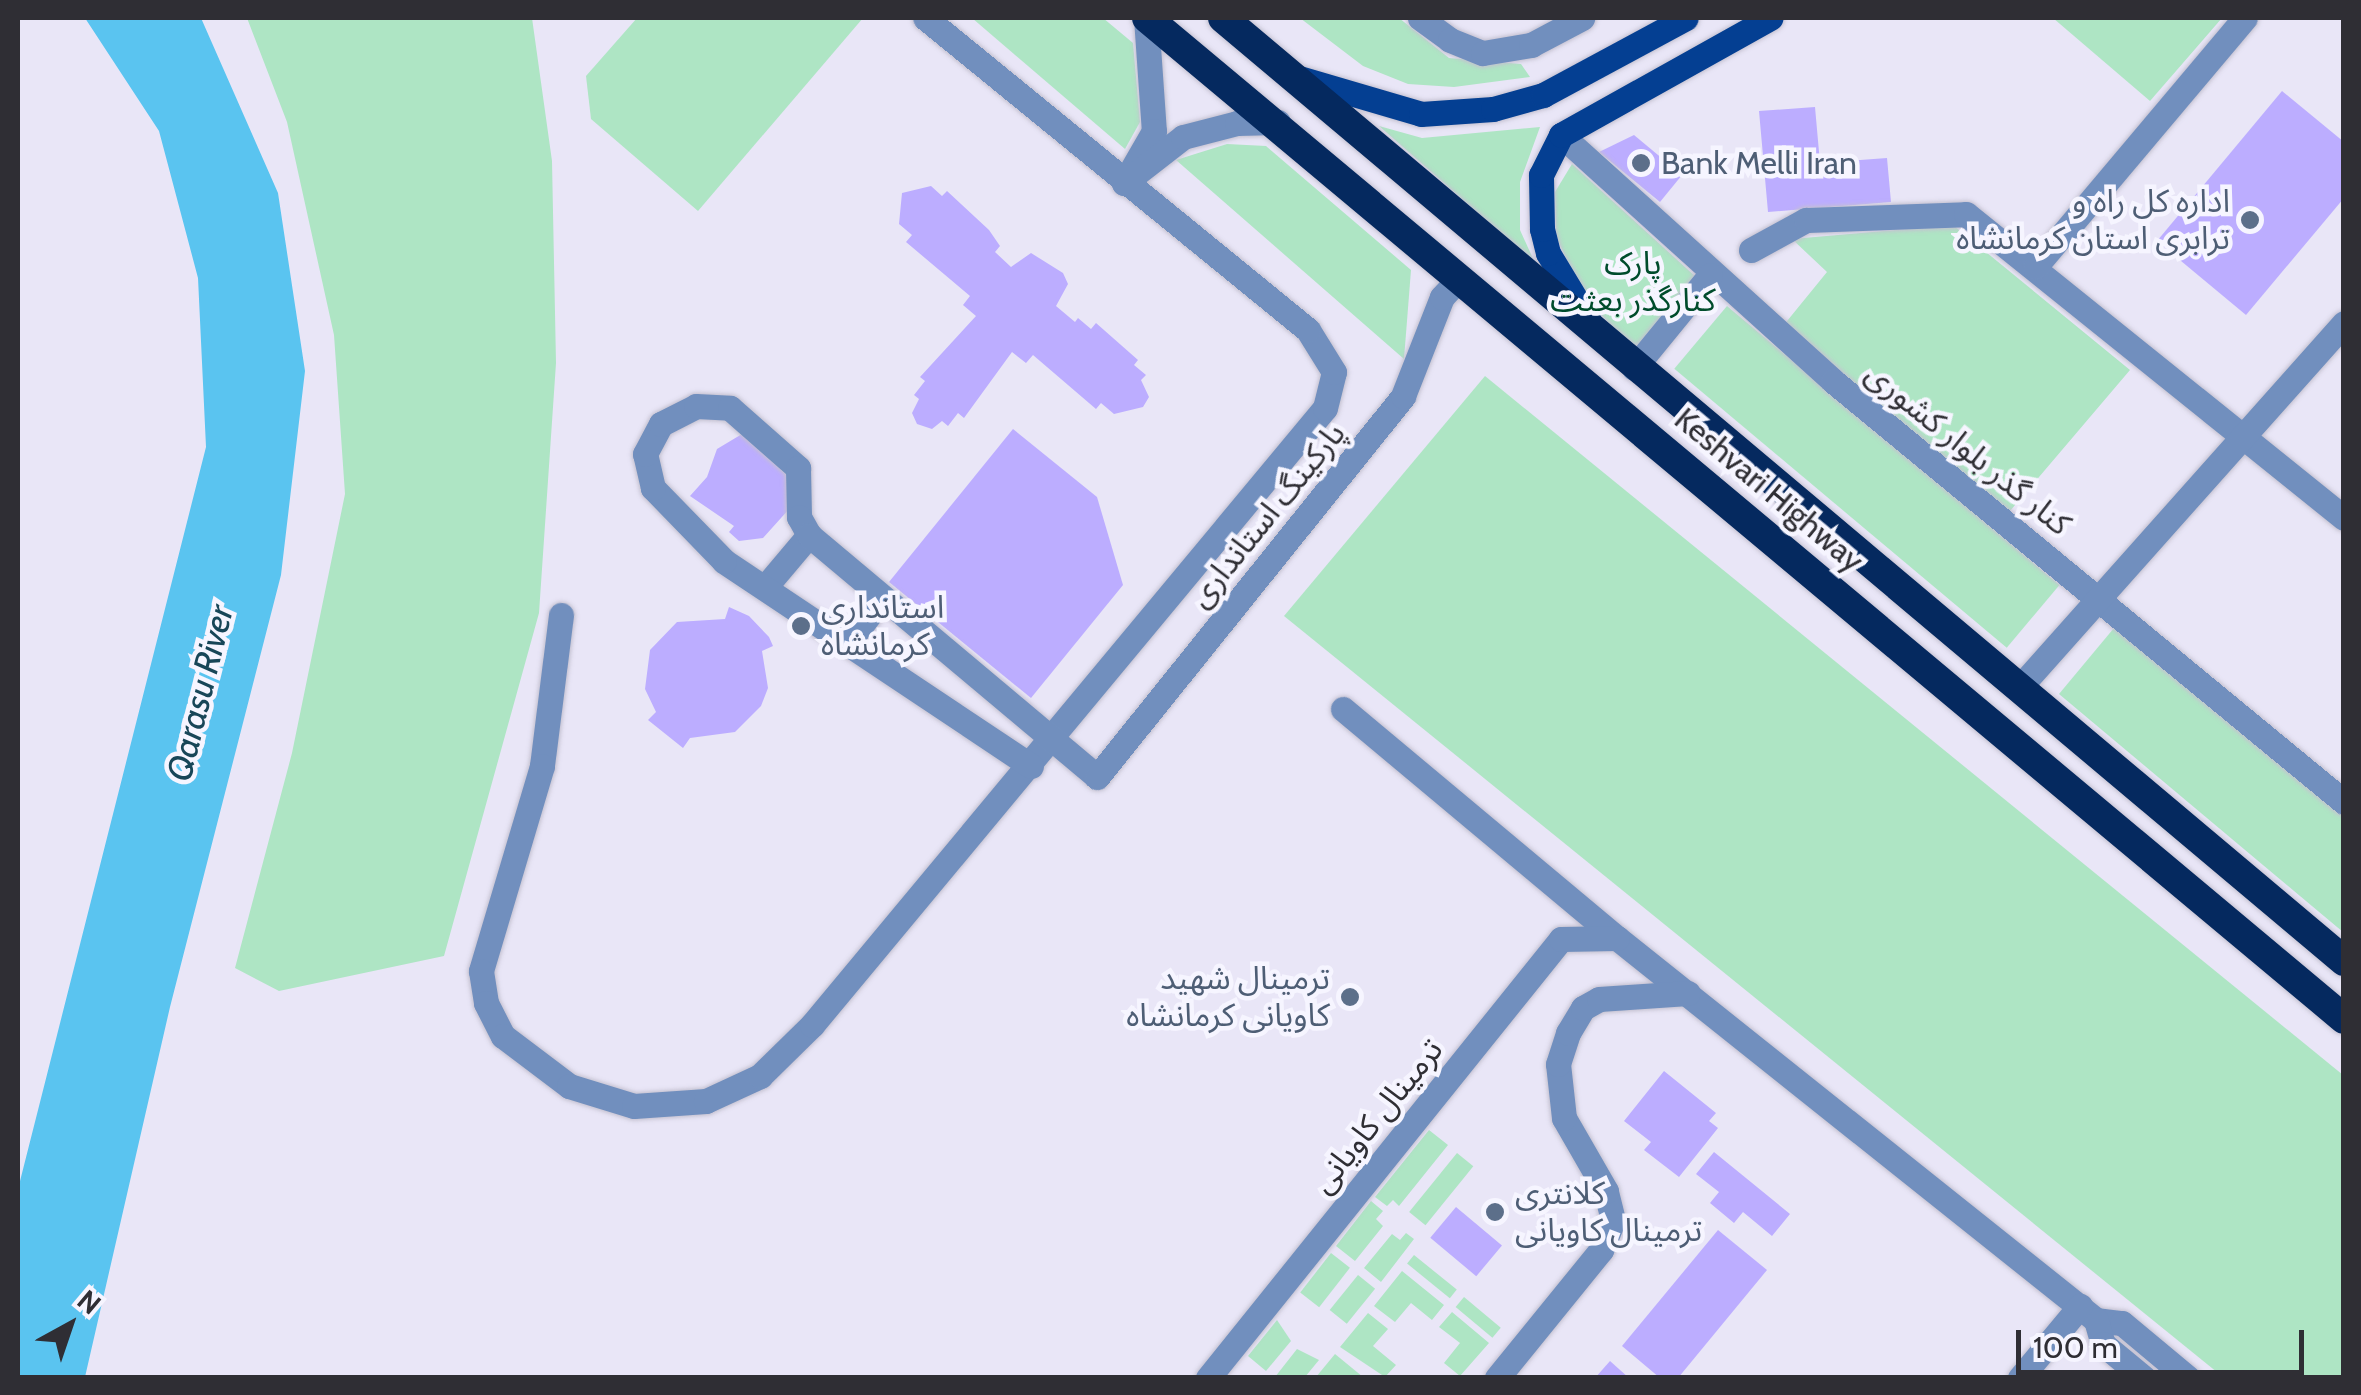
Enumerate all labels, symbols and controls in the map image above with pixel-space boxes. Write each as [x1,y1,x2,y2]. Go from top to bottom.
place label: Bank Melli Iran [1661,144,1857,182]
marker: Bank Melli Iran [1630,152,1652,174]
place label: اداره کل راه و ترابری استان کرمانشاه [1956,183,2230,258]
marker: اداره کل راه و ترابری استان کرمانشاه [2239,209,2261,231]
park label: پارک کنارگذر بعثت [1550,245,1716,320]
street label: کنار گذر بلوار کشوری [1858,354,2078,544]
street label: Keshvari Highway [1667,400,1871,580]
street label: پارکینگ استانداری [1181,415,1353,615]
place label: استانداری کرمانشاه [821,589,944,664]
water label: Qarasu River [158,601,242,785]
marker: استانداری کرمانشاه [790,615,812,637]
place label: ترمینال شهید کاویانی کرمانشاه [1126,960,1330,1035]
marker: ترمینال شهید کاویانی کرمانشاه [1339,986,1361,1008]
street label: ترمینال کاویانی [1303,1031,1451,1201]
place label: کلانتری ترمینال کاویانی [1515,1175,1702,1250]
marker: کلانتری ترمینال کاویانی [1484,1201,1506,1223]
north arrow [20,1275,120,1375]
text: N [71,1283,108,1321]
scale bar [2021,1310,2308,1372]
text: 100 m [2033,1329,2118,1366]

